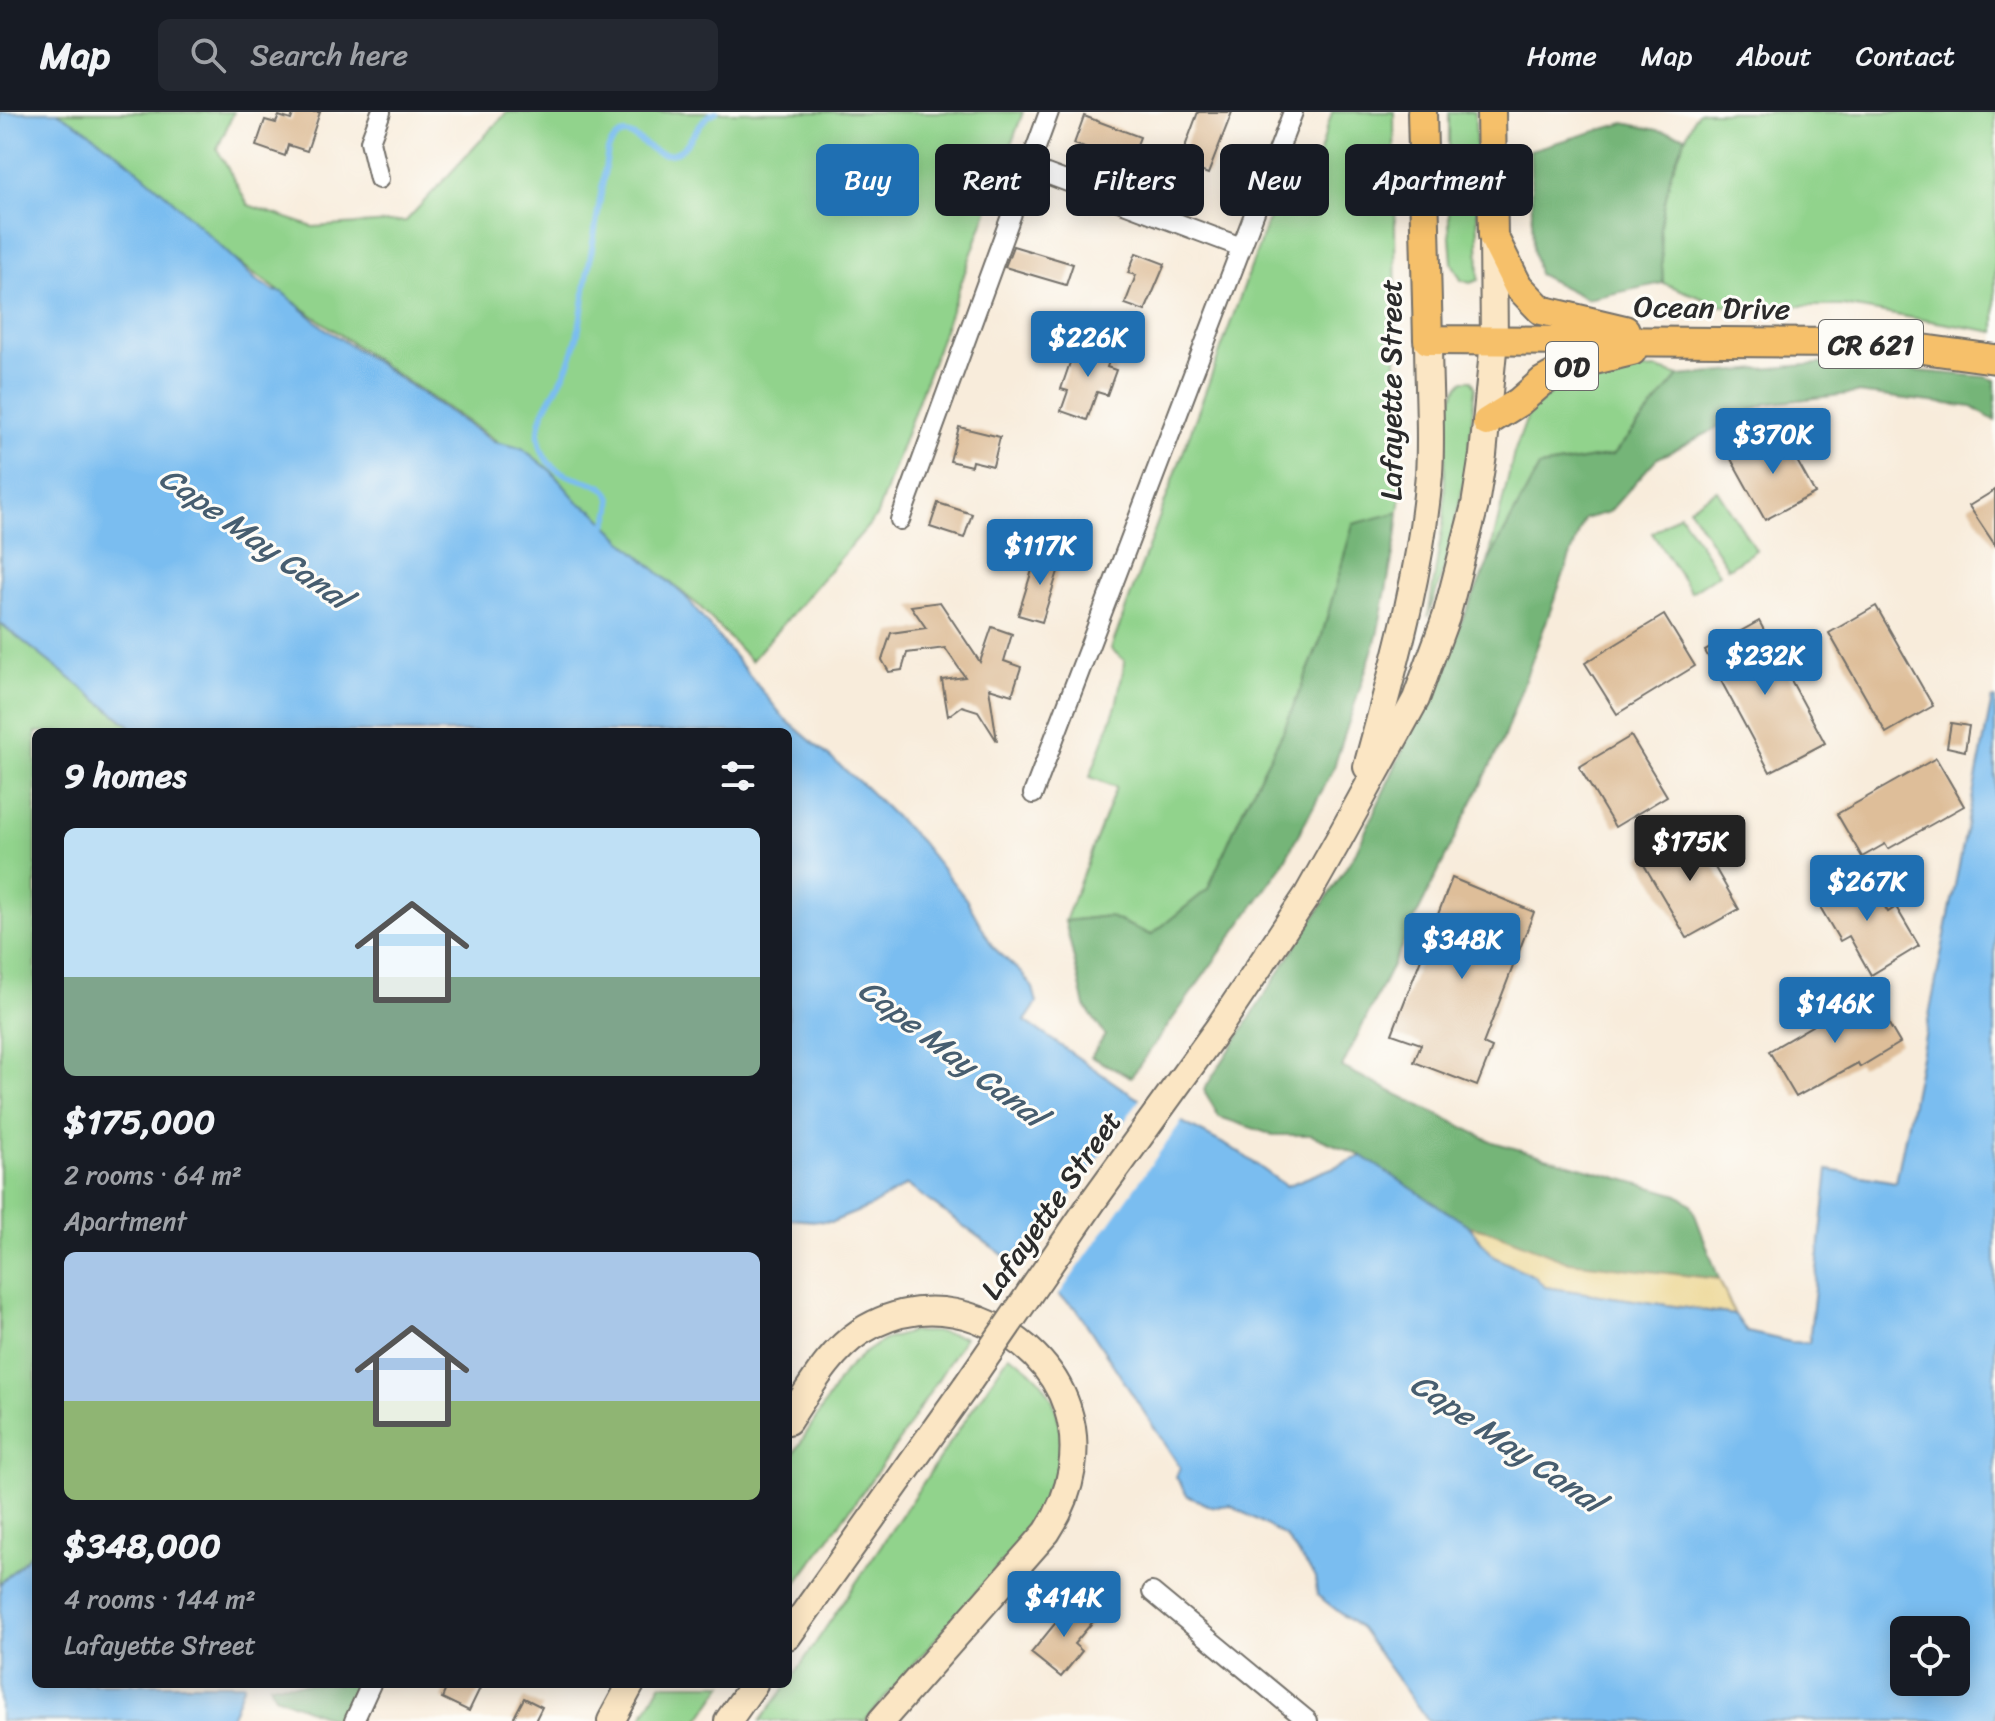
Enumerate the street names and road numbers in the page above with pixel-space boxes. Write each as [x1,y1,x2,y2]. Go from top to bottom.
street label: Lafayette Street [1364,279,1418,501]
street label: Ocean Drive [1633,280,1791,336]
road number: CR 621 [1819,320,1923,368]
road number: OD [1546,342,1598,390]
street label: Lafayette Street [965,1099,1137,1311]

